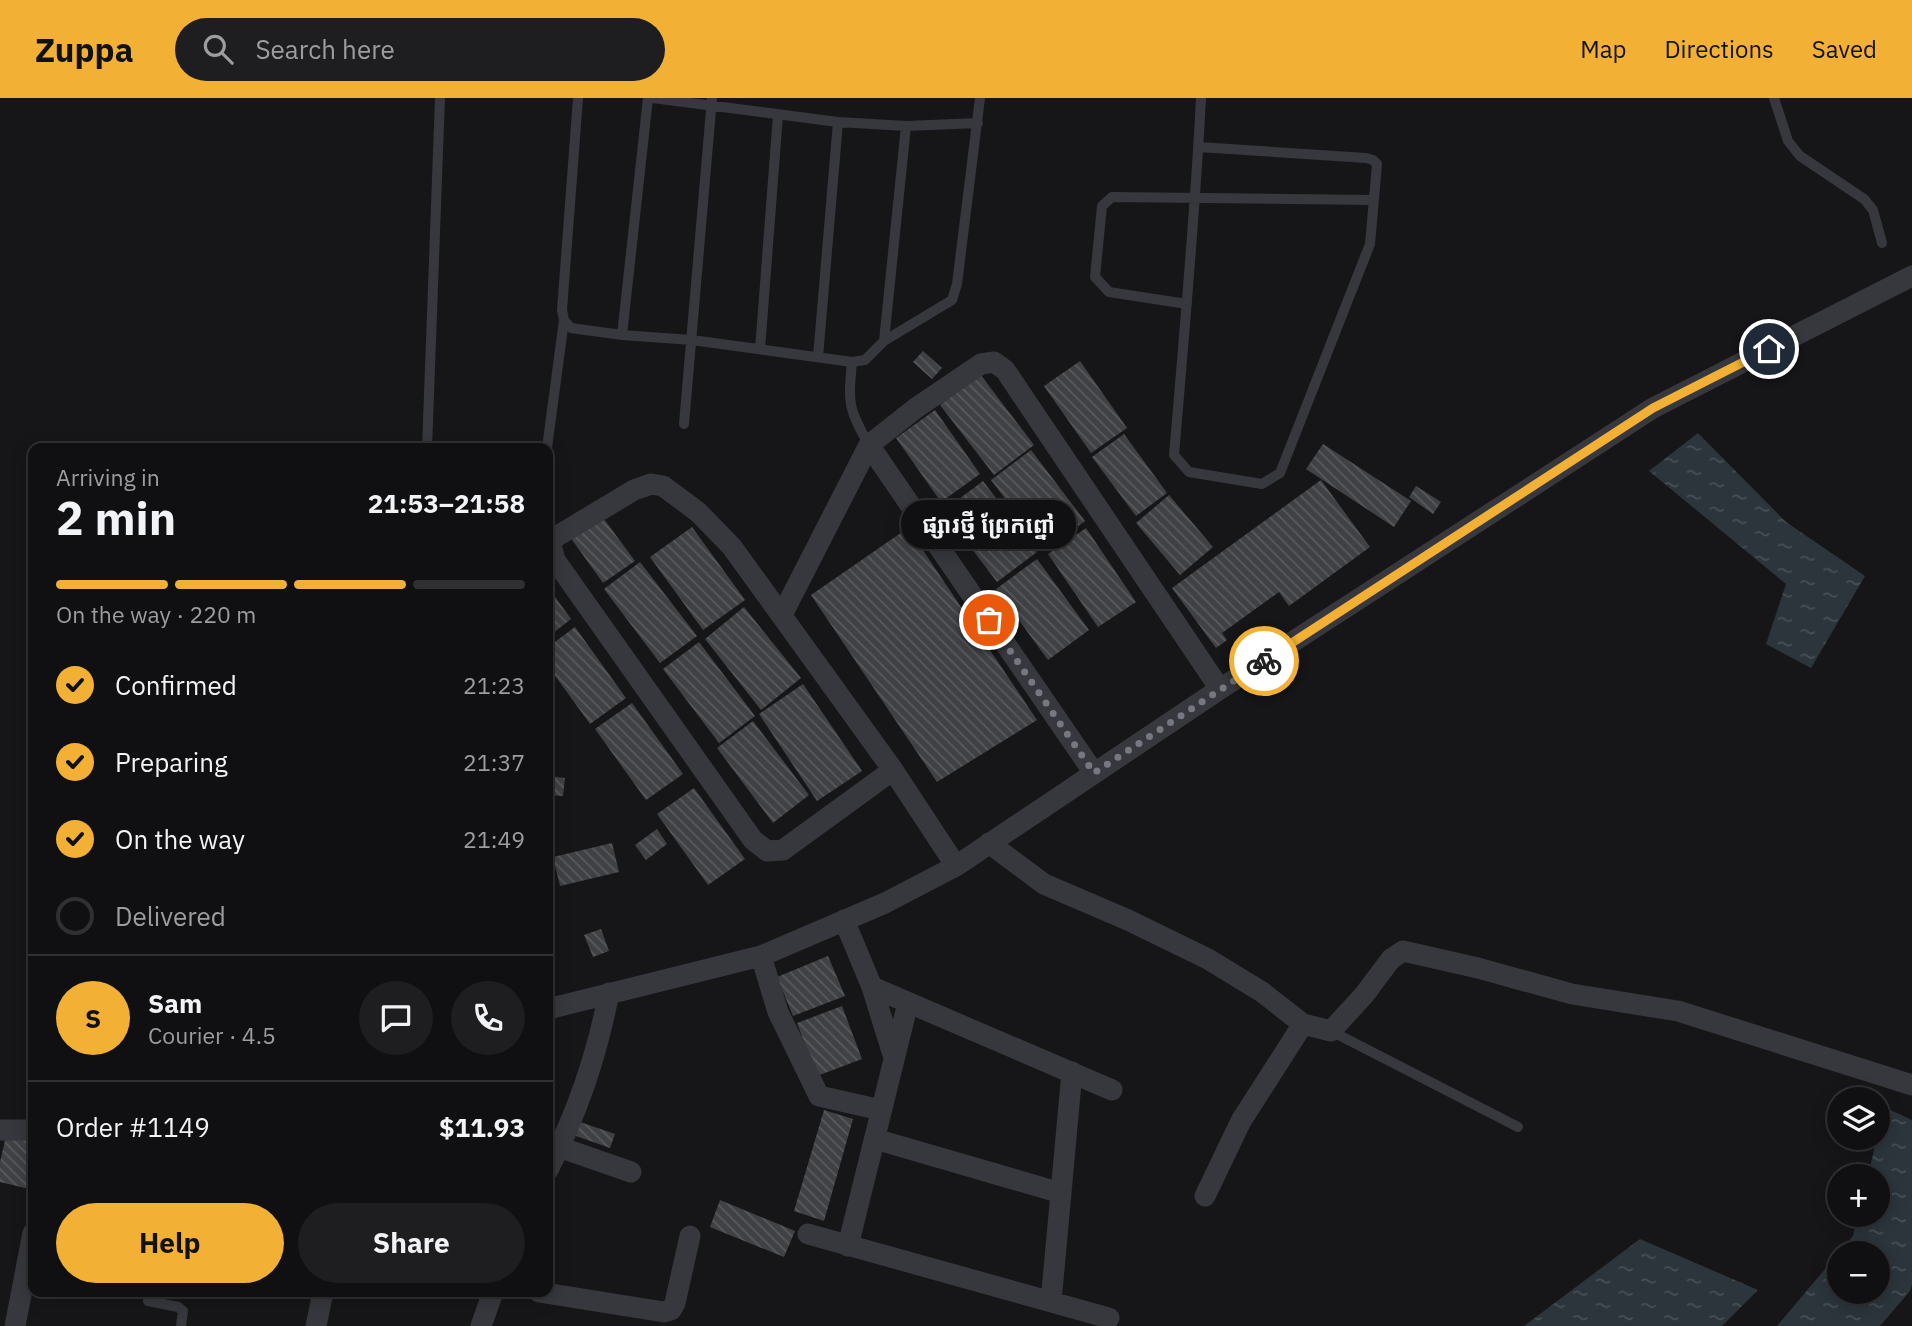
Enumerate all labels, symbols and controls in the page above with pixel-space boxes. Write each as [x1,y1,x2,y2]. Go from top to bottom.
search box [175,18,665,81]
text: Zuppa [35,28,133,71]
icon: search [199,30,237,68]
text: Search here [255,32,395,66]
text: Map [1580,33,1626,65]
text: Directions [1664,33,1774,65]
text: Saved [1812,33,1877,65]
pin [1739,319,1799,379]
icon: home [1750,330,1788,368]
text: Arriving in [56,462,160,492]
text: 21:53–21:58 [368,486,525,520]
text: 2 min [56,488,176,548]
callout: ផ្សារថ្មី ព្រែកព្នៅ [902,501,1076,550]
text: ផ្សារថ្មី ព្រែកព្នៅ [922,509,1055,539]
pin [959,590,1019,650]
text: On the way · 220 m [56,599,256,629]
icon: bag [970,601,1008,639]
courier [1229,626,1299,696]
icon: bike [1245,642,1283,680]
icon: check [56,666,94,704]
text: Confirmed [115,668,237,702]
text: 21:23 [463,670,525,700]
icon: check [56,743,94,781]
text: Preparing [115,745,228,779]
text: 21:37 [463,747,525,777]
icon: check [56,820,94,858]
text: On the way [115,822,245,856]
text: 21:49 [463,824,525,854]
text: Delivered [115,899,226,933]
button: chat [359,981,433,1055]
button: phone [451,981,525,1055]
text: Sam [148,986,202,1020]
text: S [85,1001,101,1035]
text: Courier · 4.5 [148,1020,276,1050]
map controls [1827,1087,1890,1304]
button: layers [1827,1087,1890,1150]
text: Order #1149 [56,1110,210,1144]
text: $11.93 [439,1110,525,1144]
button: + [1827,1164,1890,1227]
button: Help [56,1203,284,1283]
button: Share [298,1203,525,1283]
button: − [1827,1241,1890,1304]

